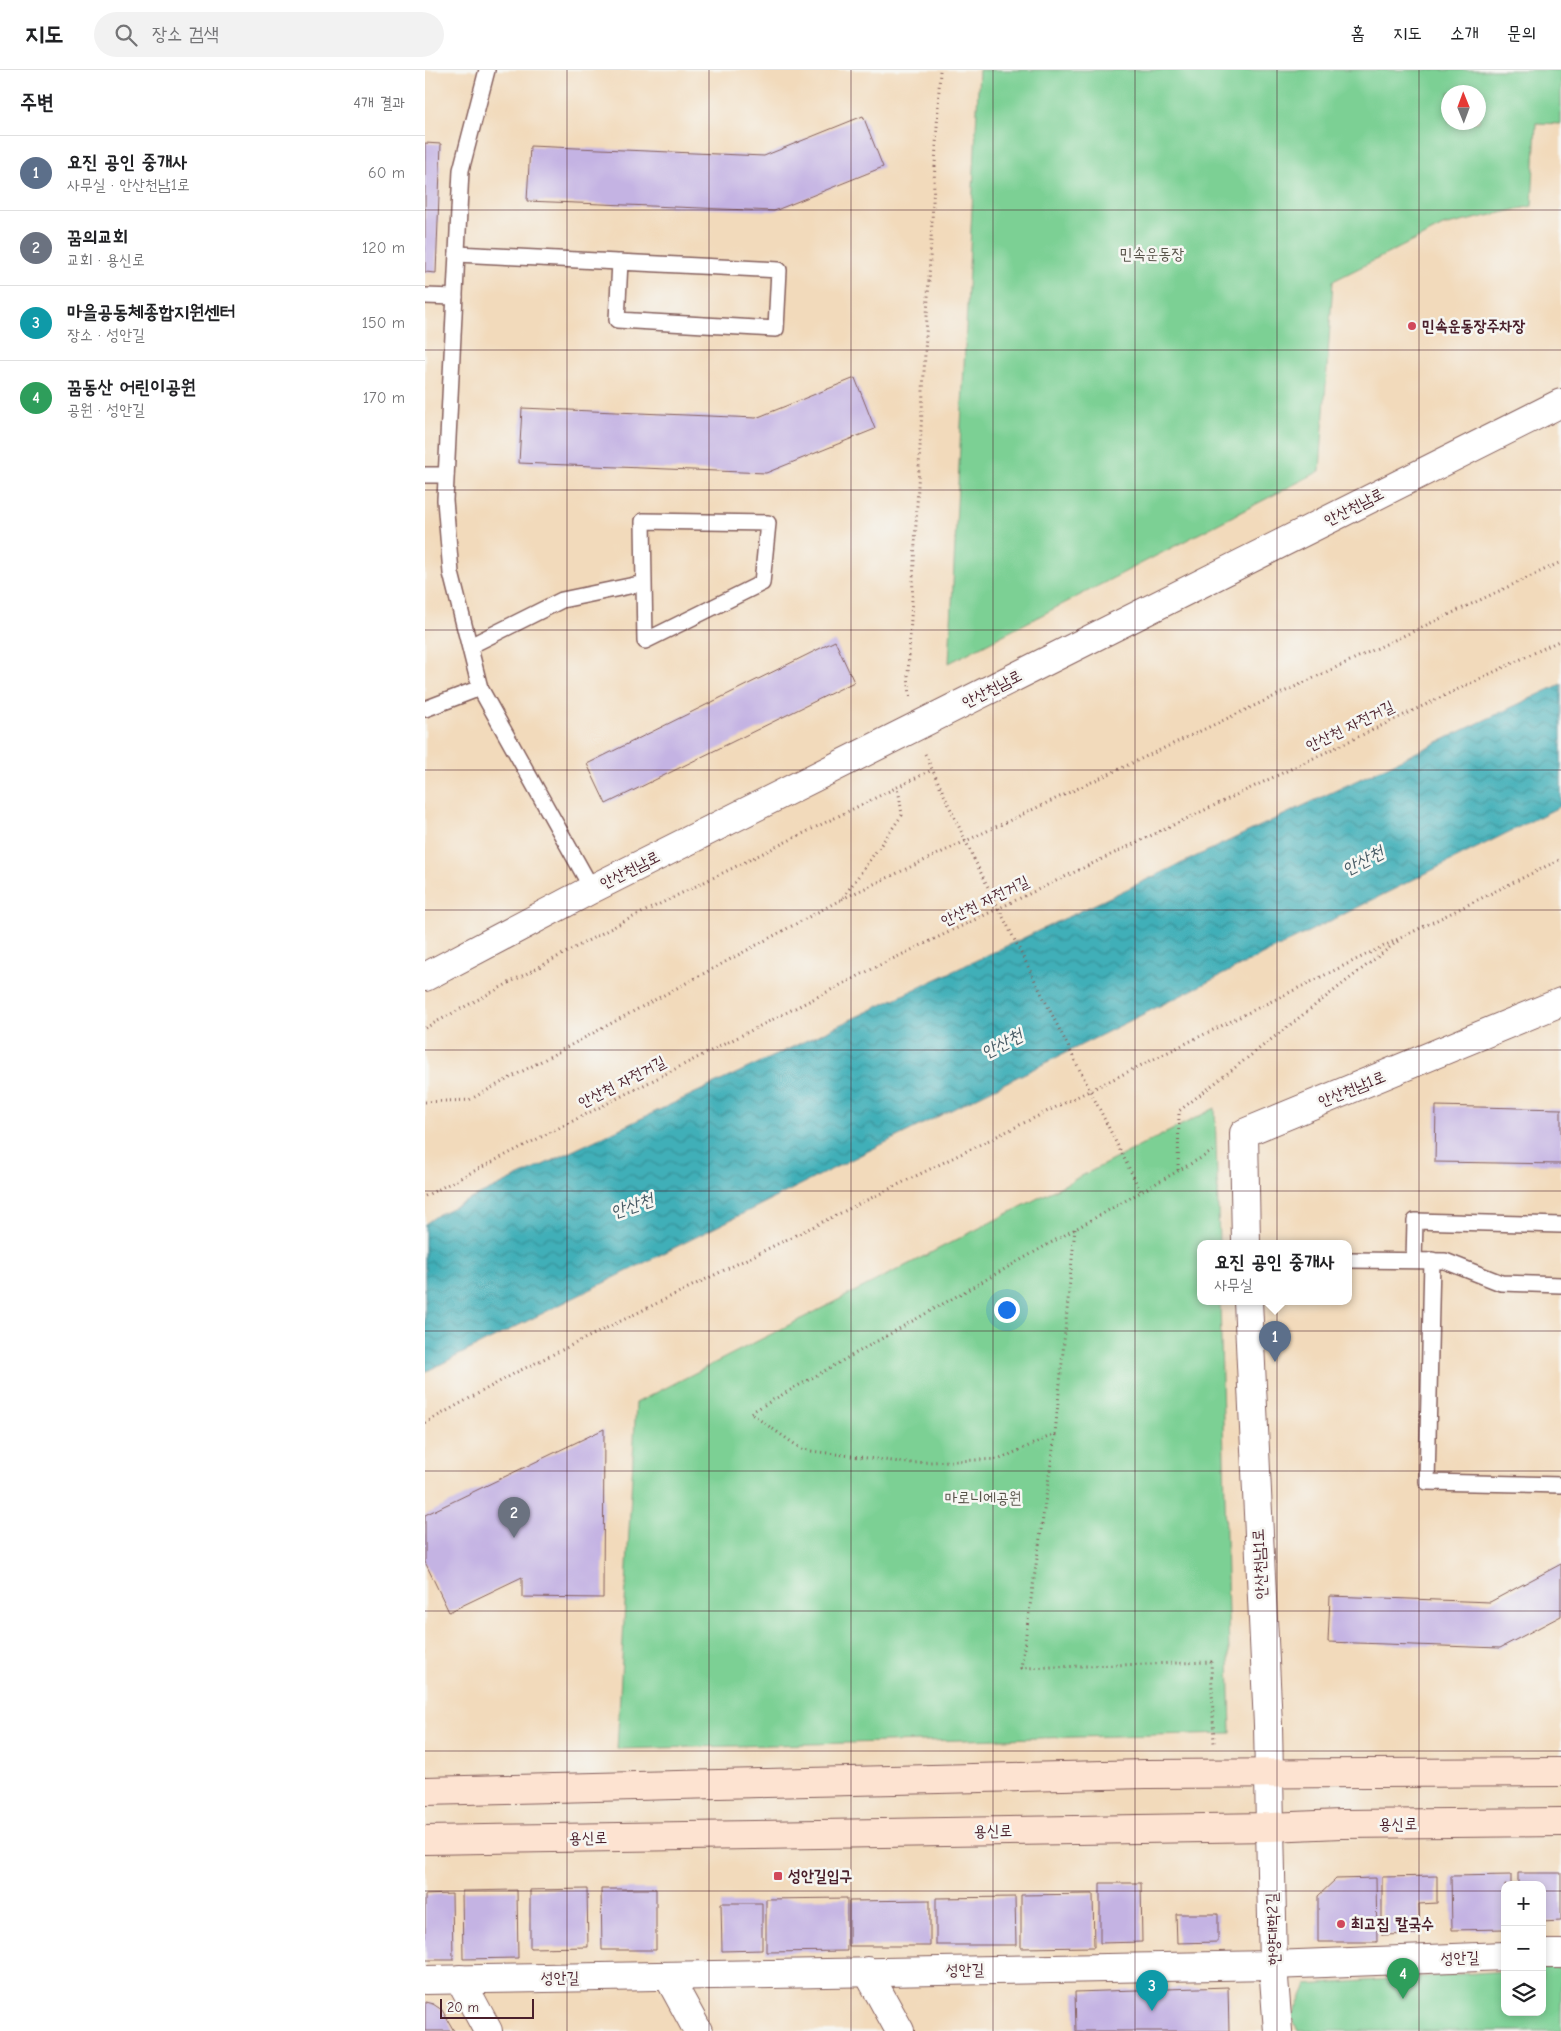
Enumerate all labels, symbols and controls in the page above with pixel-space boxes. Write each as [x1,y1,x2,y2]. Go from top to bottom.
search box [94,12,444,57]
text: 지도 [25,20,64,48]
icon: search [112,21,140,49]
text: 장소 검색 [152,23,219,45]
text: 홈 [1351,23,1365,44]
text: 지도 [1393,23,1422,44]
text: 소개 [1450,23,1479,44]
text: 문의 [1507,23,1536,44]
north arrow [1441,85,1486,130]
text: 주변 [20,90,54,114]
text: 4개 결과 [353,94,405,112]
text: 요진 공인 중개사 [67,151,188,173]
text: 1 [33,164,39,182]
text: 60 m [368,164,405,182]
text: 사무실 · 안산천남1로 [67,176,190,194]
text: 꿈의교회 [67,226,128,248]
text: 2 [32,239,40,257]
text: 120 m [362,239,405,257]
park label: 민속운동장 [1120,245,1184,263]
text: 교회 · 용신로 [67,251,145,269]
text: 마을공동체종합지원센터 [67,301,235,323]
text: 3 [32,314,40,332]
text: 150 m [362,314,405,332]
place label: 민속운동장주차장 [1422,317,1525,335]
marker: 민속운동장주차장 [1406,320,1418,332]
text: 장소 · 성안길 [67,326,145,344]
text: 꿈동산 어린이공원 [67,376,196,398]
text: 4 [32,389,40,407]
text: 170 m [363,389,405,407]
text: 공원 · 성안길 [67,401,145,419]
street label: 안산천남로 [1321,484,1387,530]
street label: 안산천남로 [959,666,1025,712]
street label: 안산천 자전거길 [1303,697,1397,755]
water label: 안산천 [1339,841,1388,880]
street label: 안산천남로 [597,847,663,893]
street label: 안산천 자전거길 [938,872,1032,930]
water label: 안산천 [978,1024,1027,1063]
street label: 안산천 자전거길 [575,1052,669,1112]
street label: 안산천남1로 [1316,1067,1388,1111]
water label: 안산천 [608,1189,657,1223]
popup [1197,1240,1352,1305]
text: 요진 공인 중개사 [1214,1251,1335,1273]
text: 사무실 [1214,1276,1253,1294]
your location [994,1297,1020,1323]
pin: 1 [1259,1321,1291,1362]
park label: 마로니에공원 [944,1489,1022,1507]
pin: 2 [498,1497,530,1538]
street label: 안산천남1로 [1249,1528,1271,1600]
street label: 용신로 [1379,1815,1417,1833]
street label: 용신로 [974,1822,1012,1840]
street label: 용신로 [569,1829,607,1847]
place label: 성안길입구 [788,1867,853,1885]
marker: 성안길입구 [772,1870,784,1882]
map controls [1501,1881,1546,2016]
button: + [1501,1881,1546,1926]
street label: 한양대학2길 [1263,1892,1283,1966]
place label: 최고집 칼국수 [1351,1915,1434,1933]
marker: 최고집 칼국수 [1335,1918,1347,1930]
button: − [1501,1926,1546,1971]
street label: 성안길 [1440,1948,1480,1968]
pin: 4 [1387,1958,1419,1999]
street label: 성안길 [946,1961,985,1979]
street label: 성안길 [541,1969,580,1987]
pin: 3 [1136,1970,1168,2011]
button: layers [1501,1971,1546,2016]
scale bar [440,1996,534,2019]
text: 20 m [447,1999,479,2016]

